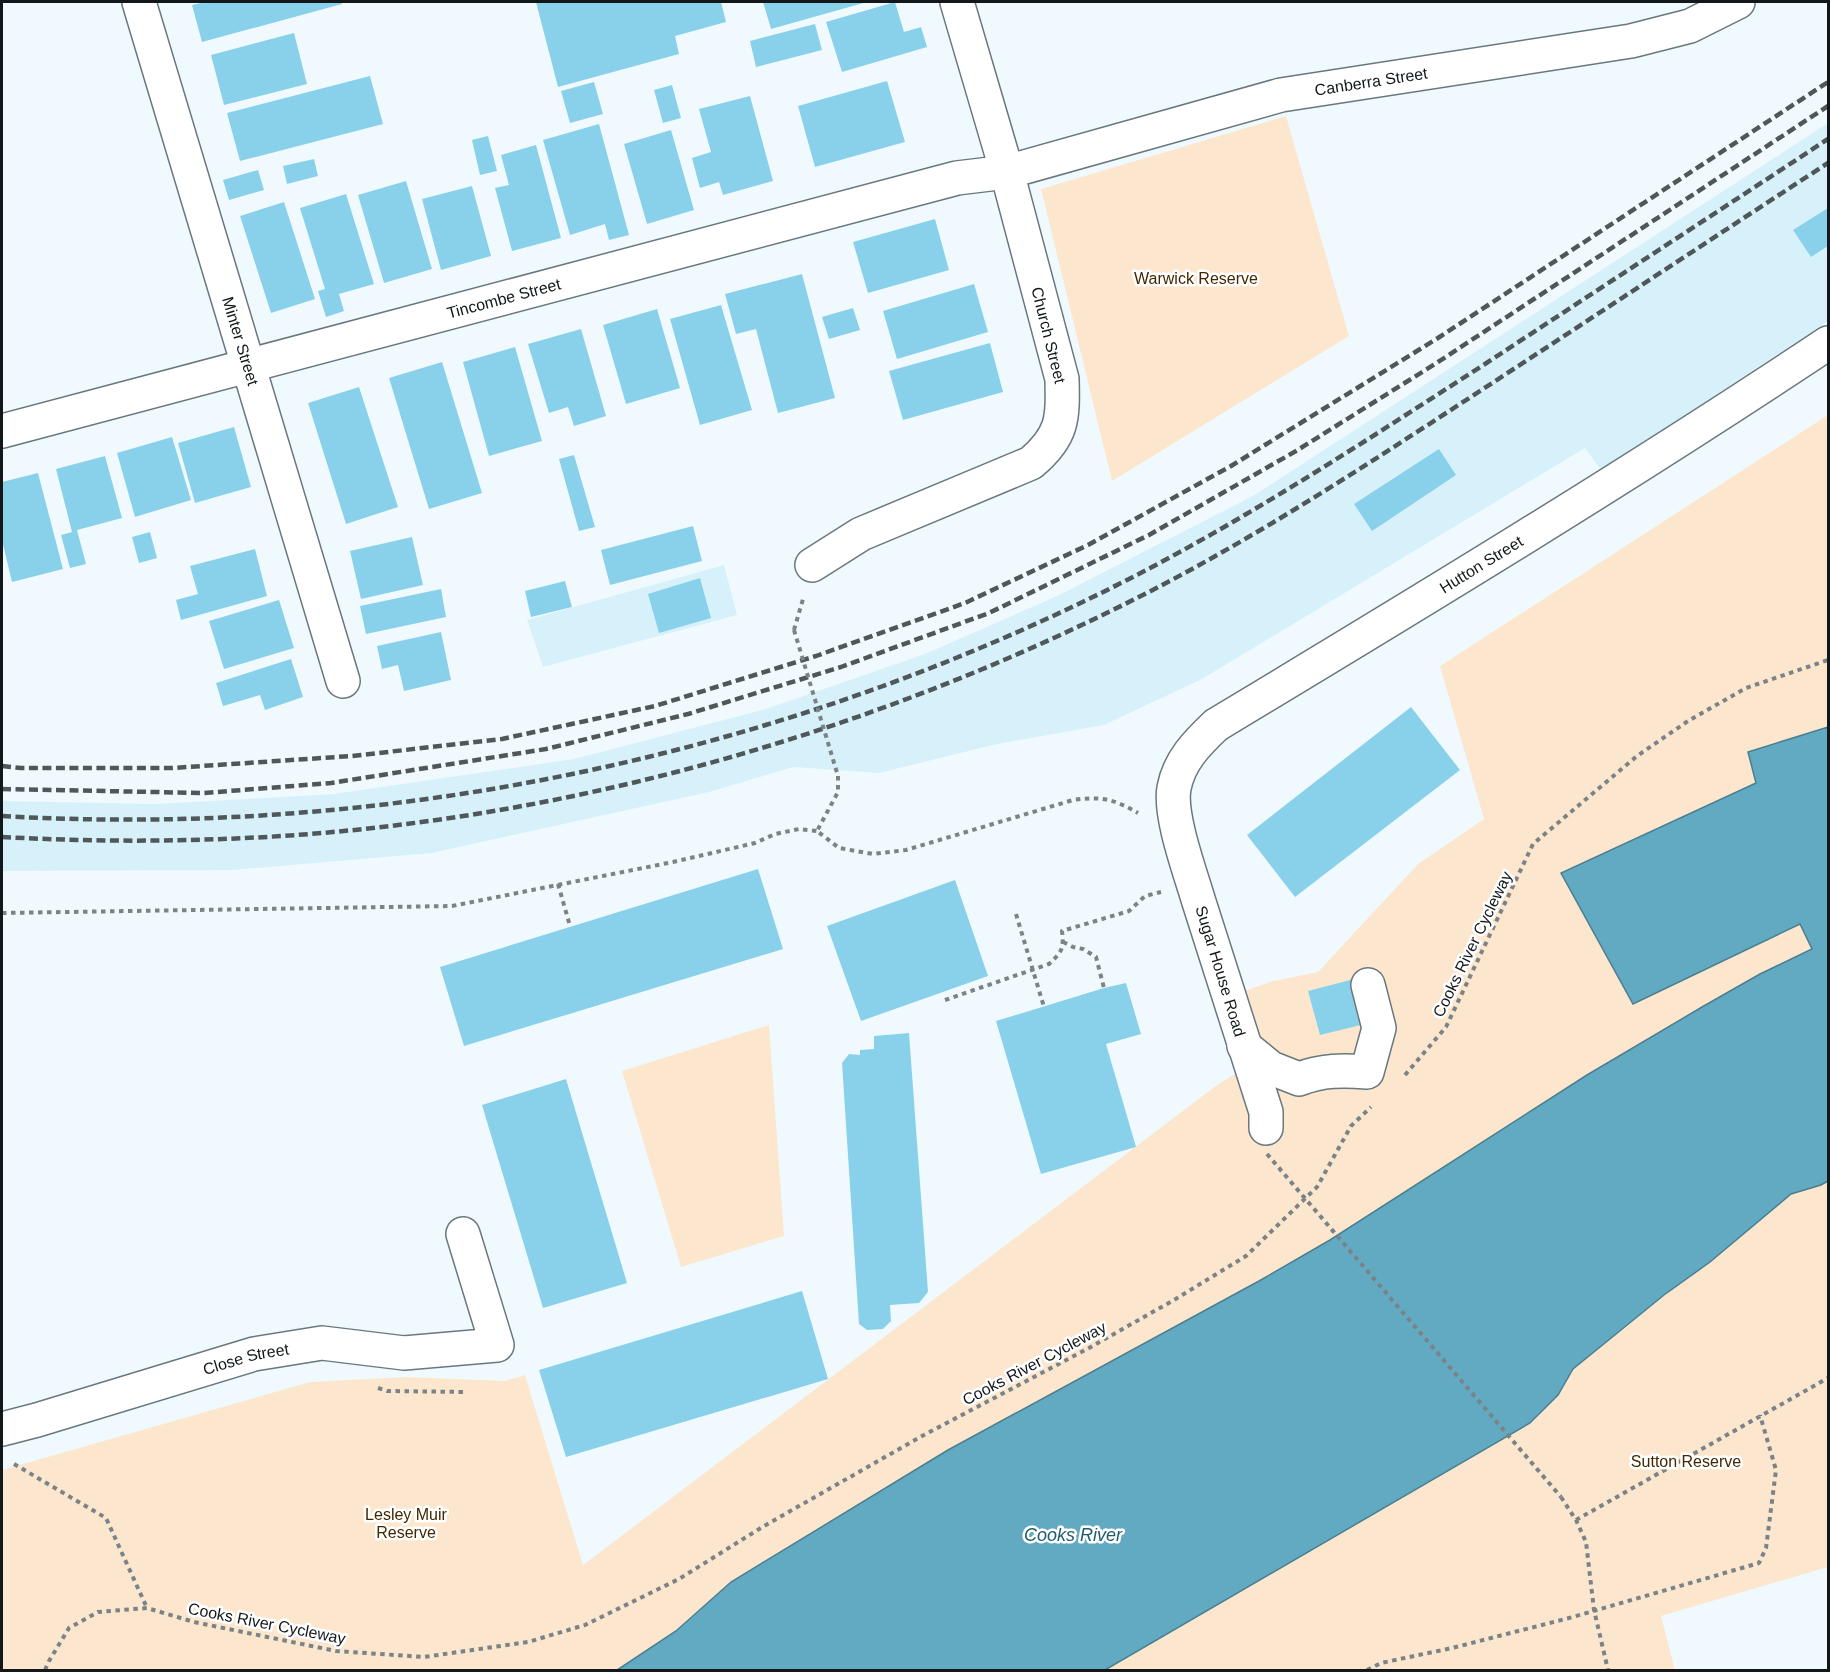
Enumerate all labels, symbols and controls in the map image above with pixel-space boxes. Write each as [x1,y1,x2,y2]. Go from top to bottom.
street label: Canberra Street [1314,64,1429,99]
park label: Warwick Reserve [1134,270,1258,287]
street label: Tincombe Street [445,275,563,322]
street label: Church Street [1028,285,1069,386]
street label: Minter Street [219,295,262,388]
street label: Hutton Street [1437,532,1526,596]
street label: Cooks River Cycleway [1430,869,1515,1020]
street label: Sugar House Road [1192,904,1249,1039]
street label: Cooks River Cycleway [960,1318,1109,1409]
street label: Close Street [201,1340,291,1378]
park label: Sutton Reserve [1631,1453,1741,1470]
park label: Lesley Muir Reserve [365,1506,448,1541]
water label: Cooks River [1024,1525,1123,1545]
street label: Cooks River Cycleway [187,1600,347,1647]

